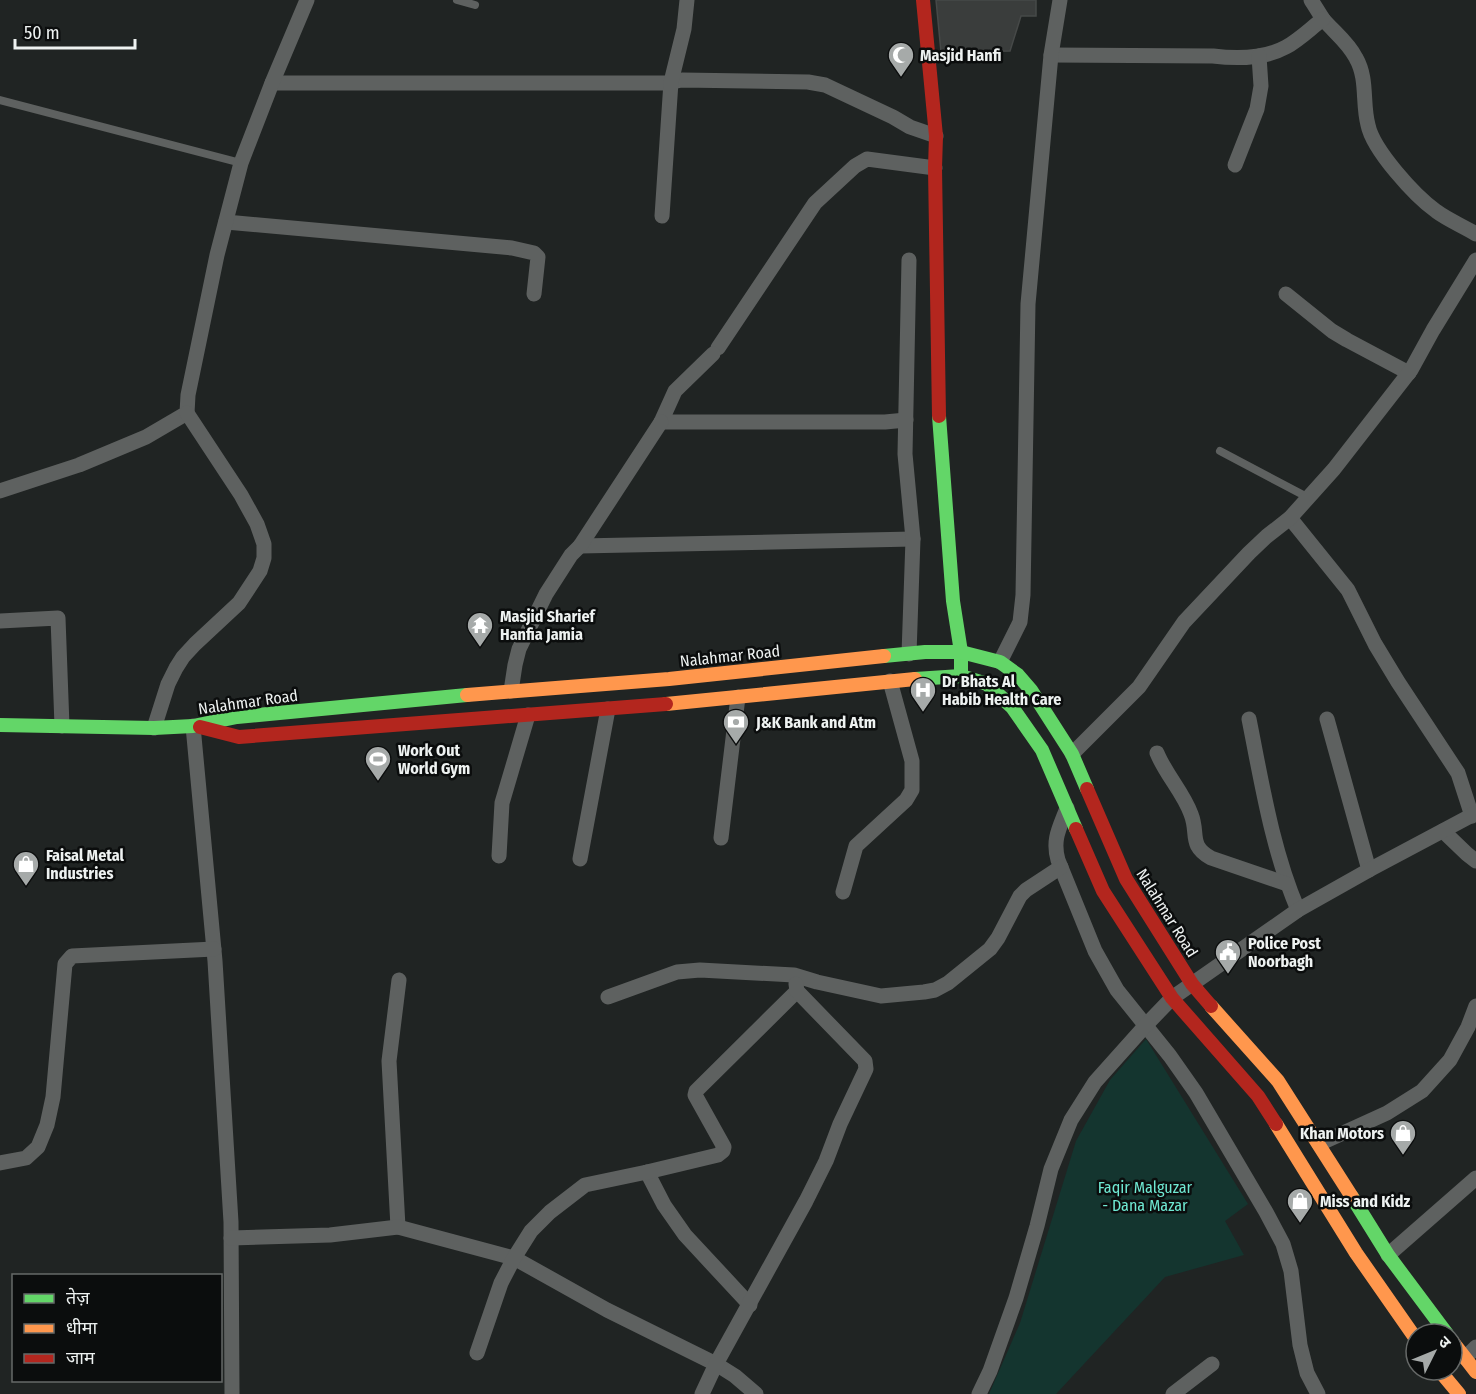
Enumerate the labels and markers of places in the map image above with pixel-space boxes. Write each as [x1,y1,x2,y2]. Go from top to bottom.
mosque icon: Masjid Hanfi [886,40,916,78]
place label: Masjid Hanfi [920,46,1001,65]
place label: Masjid Sharief Hanfia Jamia [500,607,596,644]
temple icon: Masjid Sharief Hanfia Jamia [465,610,495,648]
place label: Dr Bhats Al Habib Health Care [942,672,1061,709]
hospital icon: Dr Bhats Al Habib Health Care [908,675,938,713]
bank icon: J&K Bank and Atm [721,707,751,745]
place label: J&K Bank and Atm [755,713,876,732]
place label: Work Out World Gym [398,741,470,778]
sports icon: Work Out World Gym [363,744,393,782]
place label: Faisal Metal Industries [46,846,125,883]
shop icon: Faisal Metal Industries [11,849,41,887]
place label: Police Post Noorbagh [1248,934,1321,971]
public building icon: Police Post Noorbagh [1213,937,1243,975]
shop icon: Khan Motors [1388,1118,1418,1156]
place label: Khan Motors [1300,1124,1384,1143]
shop icon: Miss and Kidz [1285,1186,1315,1224]
place label: Miss and Kidz [1320,1192,1410,1211]

